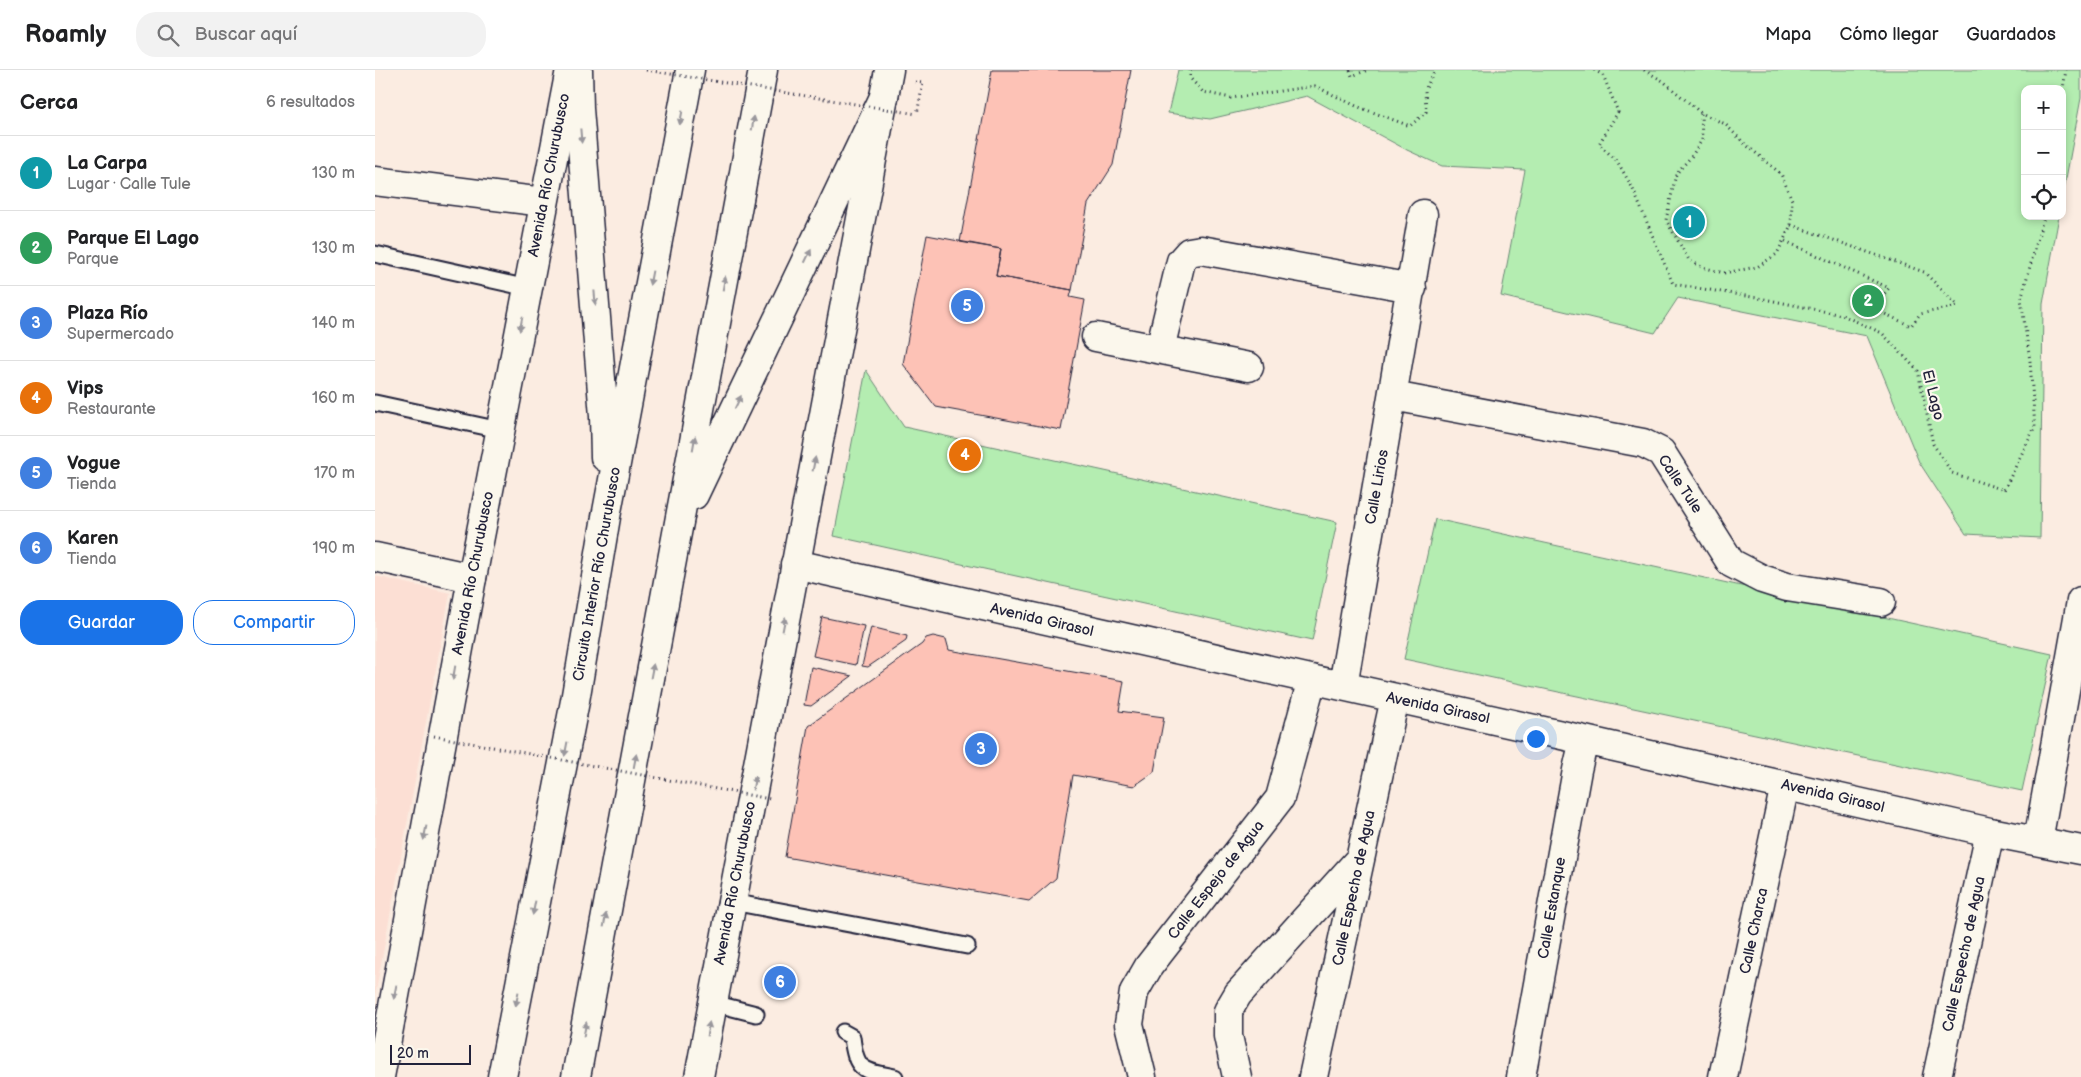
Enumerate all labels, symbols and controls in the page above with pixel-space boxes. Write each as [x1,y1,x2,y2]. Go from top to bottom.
search box [136,12,486,57]
text: Roamly [25,20,106,49]
icon: search [154,21,182,49]
text: Buscar aquí [194,23,297,46]
text: Mapa [1765,24,1811,45]
text: Cómo llegar [1839,24,1938,45]
text: Guardados [1966,24,2056,45]
map controls [2021,85,2066,220]
button: + [2021,85,2066,130]
text: Cerca [20,90,78,115]
street label: Avenida Río Churubusco [524,92,574,258]
text: 6 resultados [266,93,355,112]
one-way arrow [676,110,684,126]
one-way arrow [749,115,757,131]
one-way arrow [578,128,586,144]
button: − [2021,130,2066,175]
text: La Carpa [67,152,147,175]
text: 1 [33,164,39,183]
text: 130 m [312,164,355,183]
text: Lugar · Calle Tule [67,175,191,194]
button: locate [2021,175,2066,220]
pin: 1 [1673,203,1705,241]
text: Parque El Lago [67,227,199,250]
text: 2 [31,239,41,258]
text: 130 m [312,239,355,258]
one-way arrow [805,249,813,263]
text: Parque [67,250,119,269]
one-way arrow [646,270,654,286]
one-way arrow [720,274,728,290]
pin: 2 [1852,282,1884,320]
pin: 5 [951,287,983,325]
one-way arrow [591,290,599,306]
text: Plaza Río [67,302,148,325]
text: 3 [31,314,41,333]
text: 140 m [312,314,355,333]
one-way arrow [516,316,524,332]
text: Supermercado [67,325,174,344]
street label: El Lago [1918,368,1948,422]
text: Vips [67,377,103,400]
text: 4 [31,389,41,408]
text: 160 m [312,389,355,408]
one-way arrow [734,395,742,410]
text: Restaurante [67,400,156,419]
one-way arrow [691,434,699,450]
pin: 4 [949,436,981,474]
street label: Calle Lirios [1361,448,1393,526]
street label: Calle Tule [1653,451,1707,517]
text: Vogue [67,452,120,475]
one-way arrow [810,455,818,471]
text: 5 [31,464,41,483]
text: 170 m [314,464,355,483]
street label: Circuito Interior Río Churubusco [569,465,625,683]
text: Tienda [67,475,116,494]
street label: Avenida Río Churubusco [448,490,498,656]
text: Karen [67,527,119,550]
text: 6 [31,539,41,558]
text: 190 m [313,539,355,558]
text: Tienda [67,550,116,569]
street label: Avenida Girasol [988,599,1096,641]
button: Guardar [20,600,183,645]
button: Compartir [193,600,355,645]
one-way arrow [780,615,788,631]
one-way arrow [648,663,656,679]
one-way arrow [450,665,458,681]
street label: Avenida Girasol [1384,688,1492,728]
your location [1523,726,1549,752]
pin: 3 [965,730,997,768]
one-way arrow [561,741,569,757]
one-way arrow [631,753,639,768]
one-way arrow [750,775,758,791]
street label: Avenida Girasol [1779,775,1887,817]
street label: Avenida Río Churubusco [710,800,760,966]
street label: Calle Especho de Agua [1328,809,1380,967]
street label: Calle Espejo de Agua [1164,817,1268,943]
one-way arrow [421,825,429,840]
street label: Calle Estanque [1534,855,1570,960]
street label: Calle Especho de Agua [1938,875,1990,1033]
street label: Calle Charca [1736,886,1772,976]
one-way arrow [530,901,538,917]
one-way arrow [602,912,610,928]
pin: 6 [764,963,796,1001]
one-way arrow [391,985,399,1001]
one-way arrow [513,991,521,1007]
one-way arrow [581,1021,589,1037]
one-way arrow [705,1021,713,1037]
scale bar [390,1042,471,1065]
text: 20 m [397,1045,429,1062]

